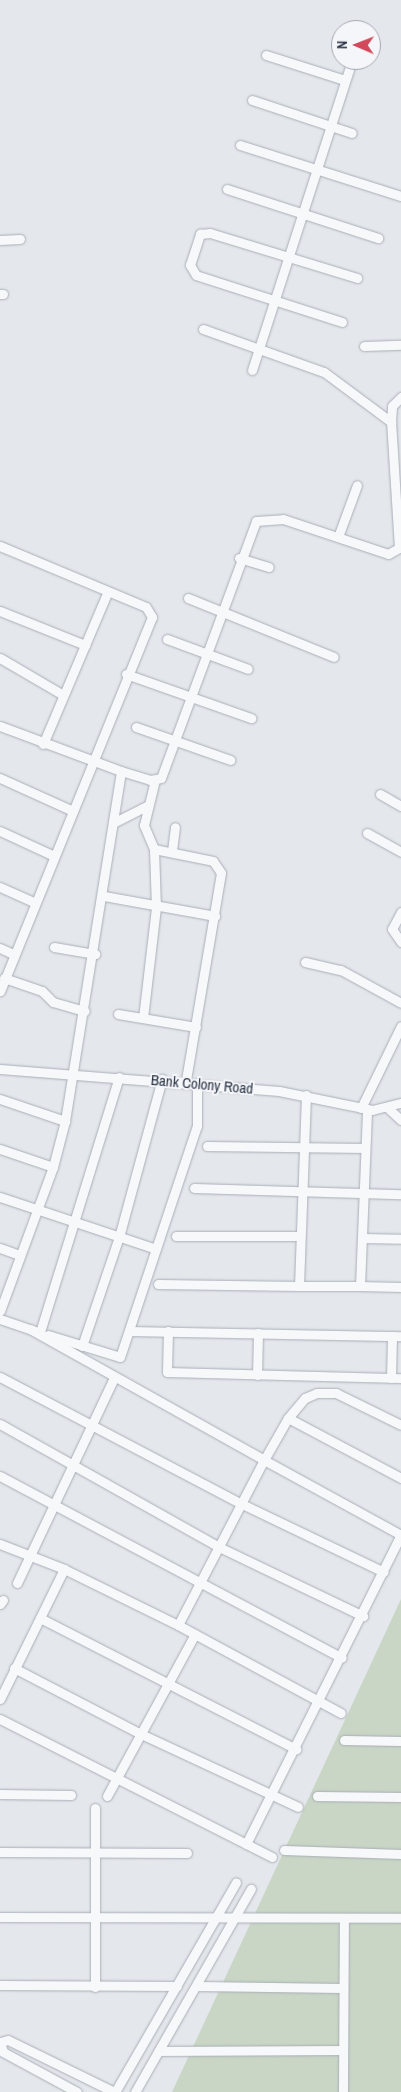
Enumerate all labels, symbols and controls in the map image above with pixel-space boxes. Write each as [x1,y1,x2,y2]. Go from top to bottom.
north arrow [331,20,381,70]
text: N [333,40,351,49]
street label: Bank Colony Road [150,1071,254,1097]

